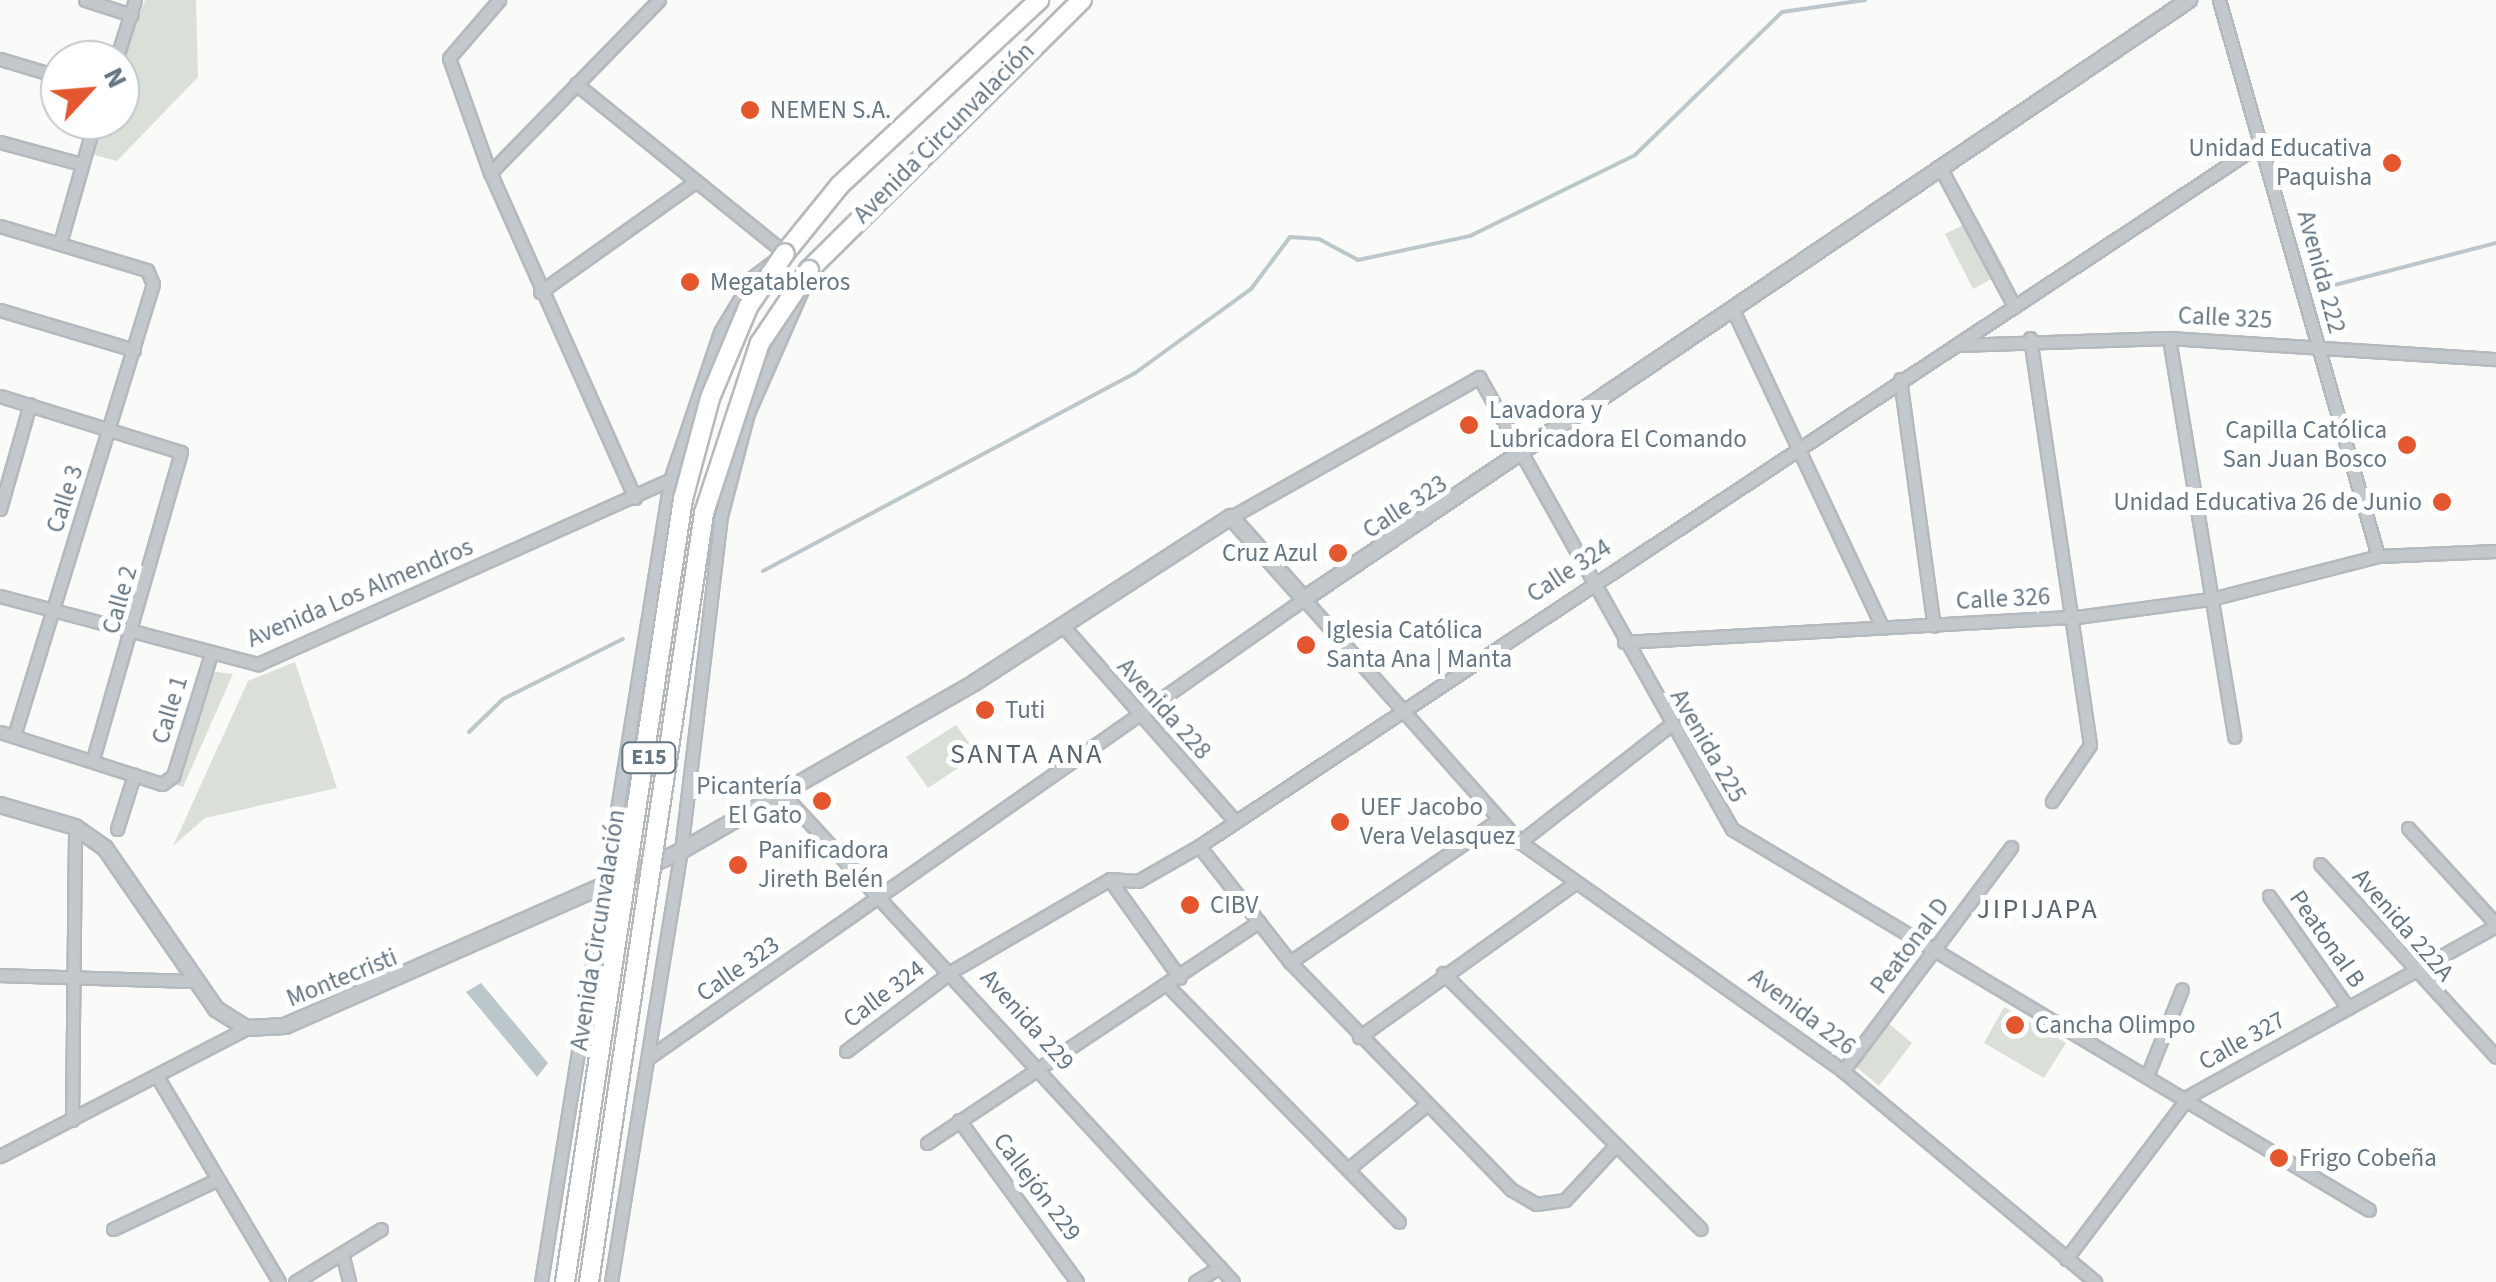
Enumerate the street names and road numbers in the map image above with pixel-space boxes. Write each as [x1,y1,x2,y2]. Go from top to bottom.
street label: Avenida Circunvalación [847,36,1041,230]
street label: Avenida 222 [2290,207,2352,337]
street label: Calle 325 [2177,301,2273,335]
street label: Calle 3 [40,461,90,537]
street label: Calle 323 [1357,469,1453,545]
street label: Avenida Los Almendros [243,532,477,654]
street label: Calle 324 [1521,533,1617,609]
street label: Calle 2 [96,562,144,638]
street label: Calle 326 [1955,582,2051,616]
street label: Avenida 228 [1111,652,1217,766]
street label: Calle 1 [146,672,194,748]
street label: Avenida 225 [1664,684,1752,808]
road number: E15 [619,741,679,775]
street label: Avenida Circunvalación [564,807,632,1053]
street label: Avenida 222A [2346,863,2460,987]
street label: Peatonal B [2283,885,2371,993]
street label: Peatonal D [1864,892,1956,1000]
street label: Calle 323 [691,930,785,1008]
street label: Montecristi [282,942,402,1014]
street label: Calle 324 [837,954,931,1034]
street label: Avenida 226 [1743,962,1861,1062]
street label: Avenida 229 [974,963,1080,1077]
street label: Calle 327 [2193,1005,2291,1077]
street label: Callejón 229 [987,1127,1087,1247]

